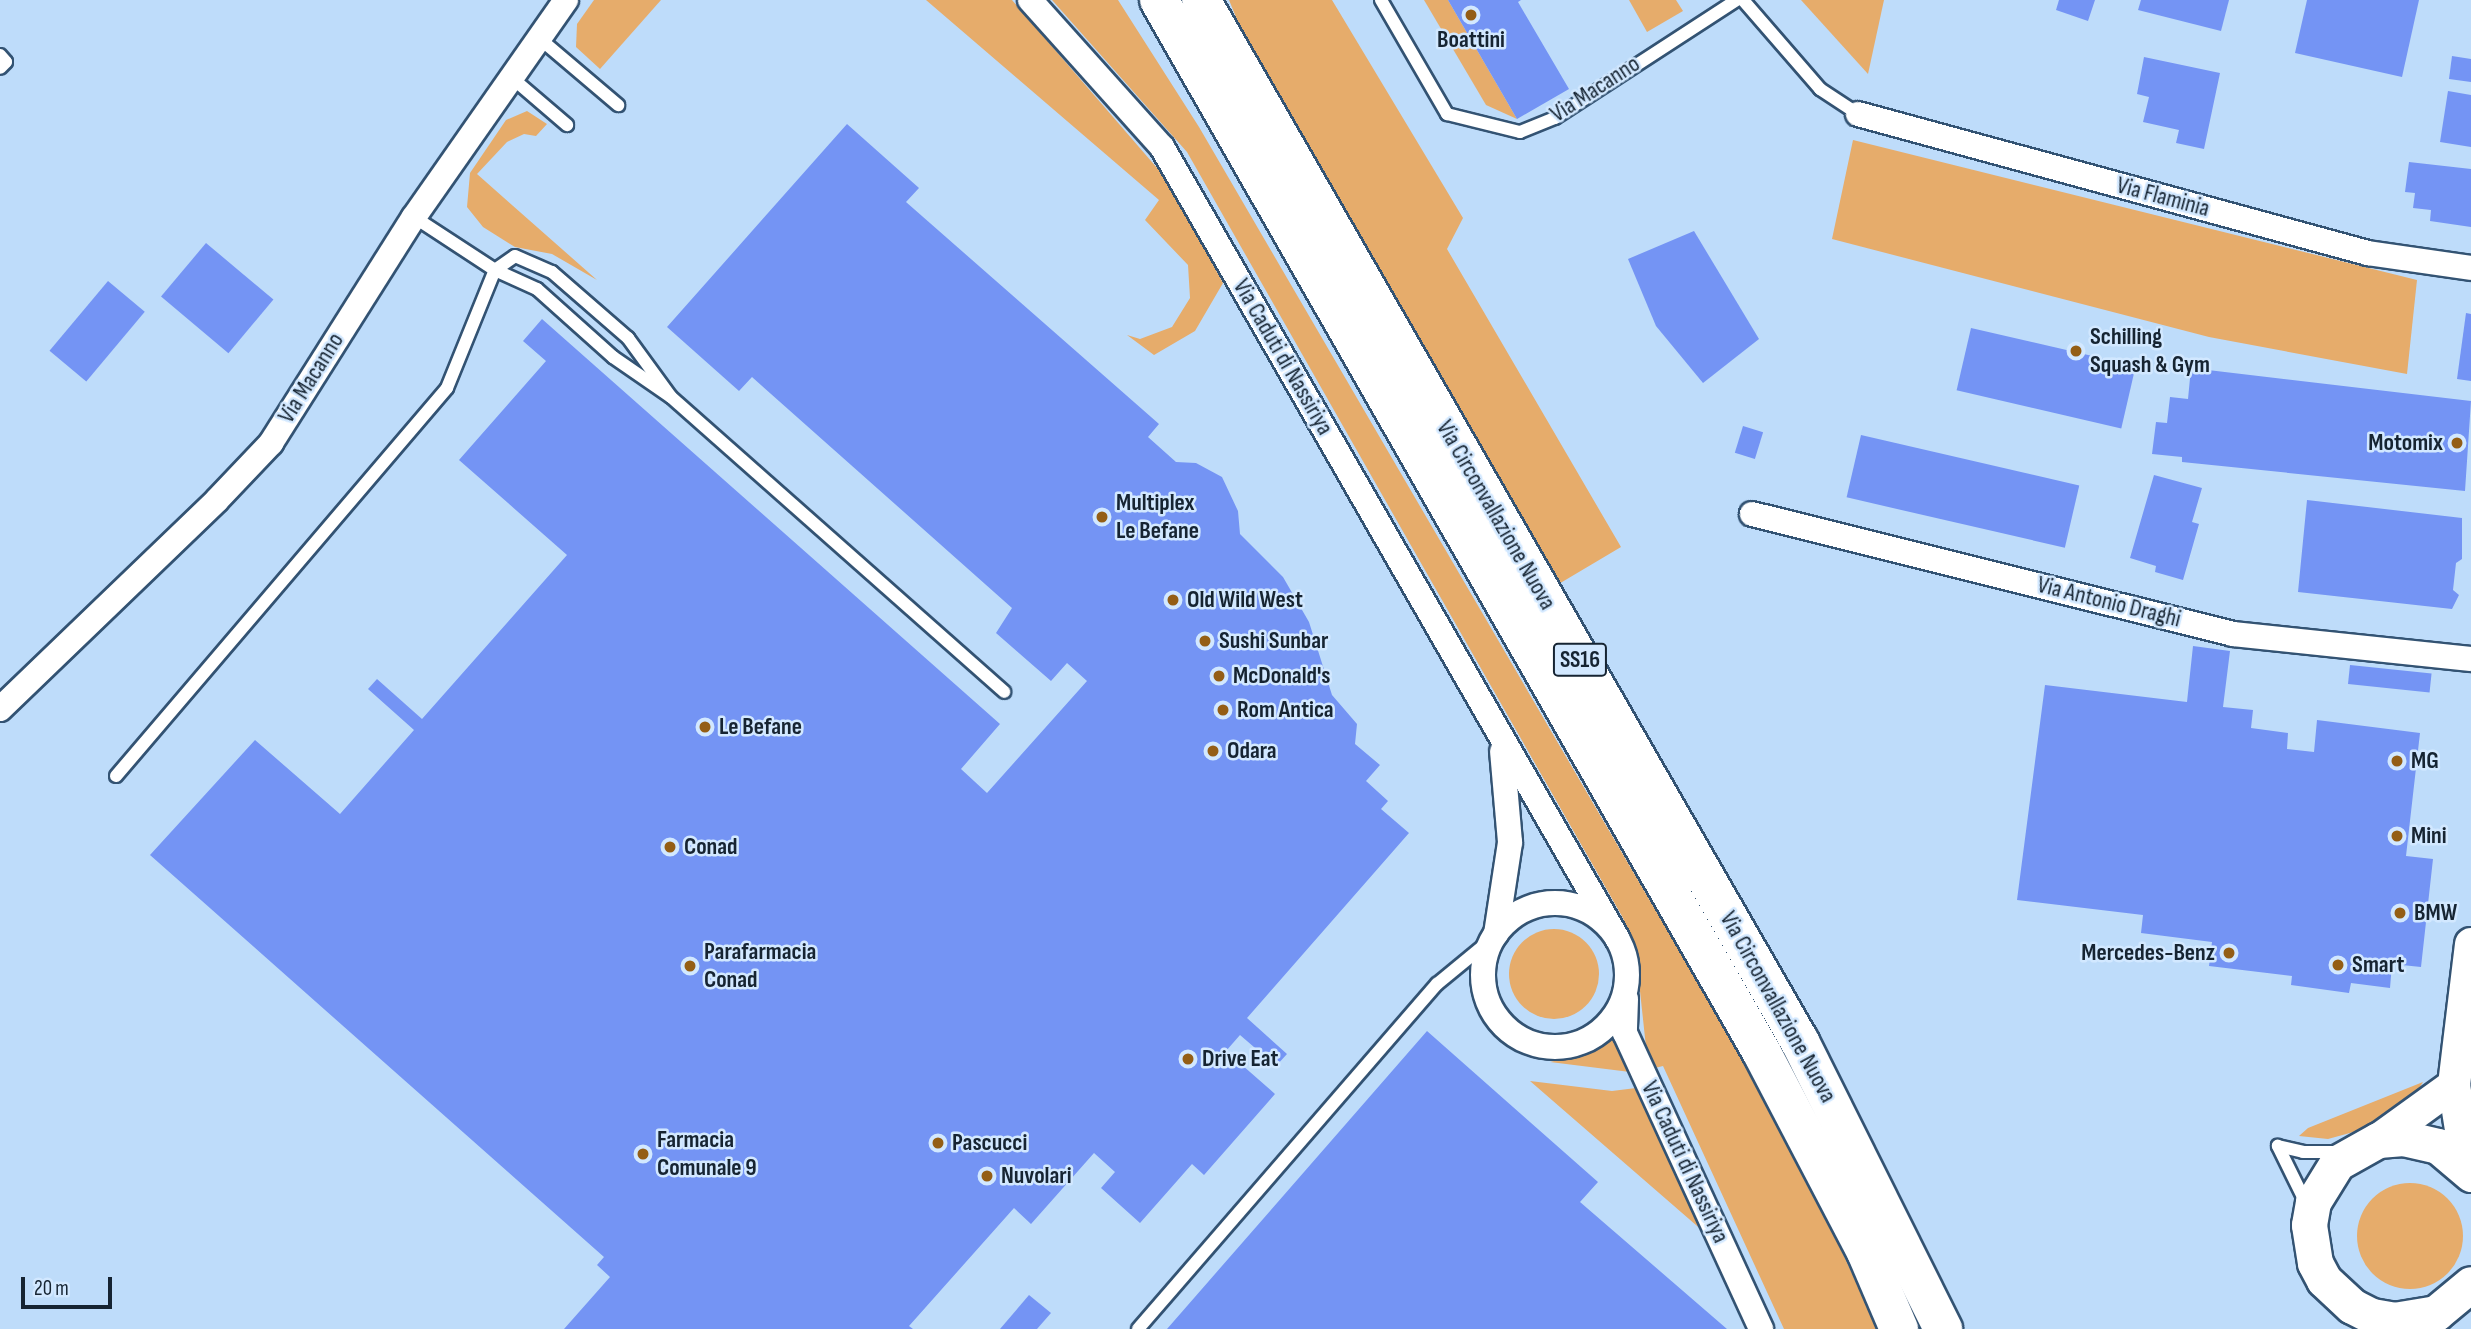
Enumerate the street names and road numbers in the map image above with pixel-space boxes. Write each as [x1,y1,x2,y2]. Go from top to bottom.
street label: Via Macanno [1545,49,1645,129]
street label: Via Flaminia [2113,171,2213,223]
street label: Via Caduti di Nassiriya [1227,274,1339,440]
street label: Via Macanno [272,328,350,428]
street label: Via Circonvallazione Nuova [1430,415,1562,615]
street label: Via Antonio Draghi [2034,570,2184,634]
road number: SS16 [1552,640,1608,680]
street label: Via Circonvallazione Nuova [1714,906,1842,1108]
street label: Via Caduti di Nassiriya [1635,1077,1735,1247]

